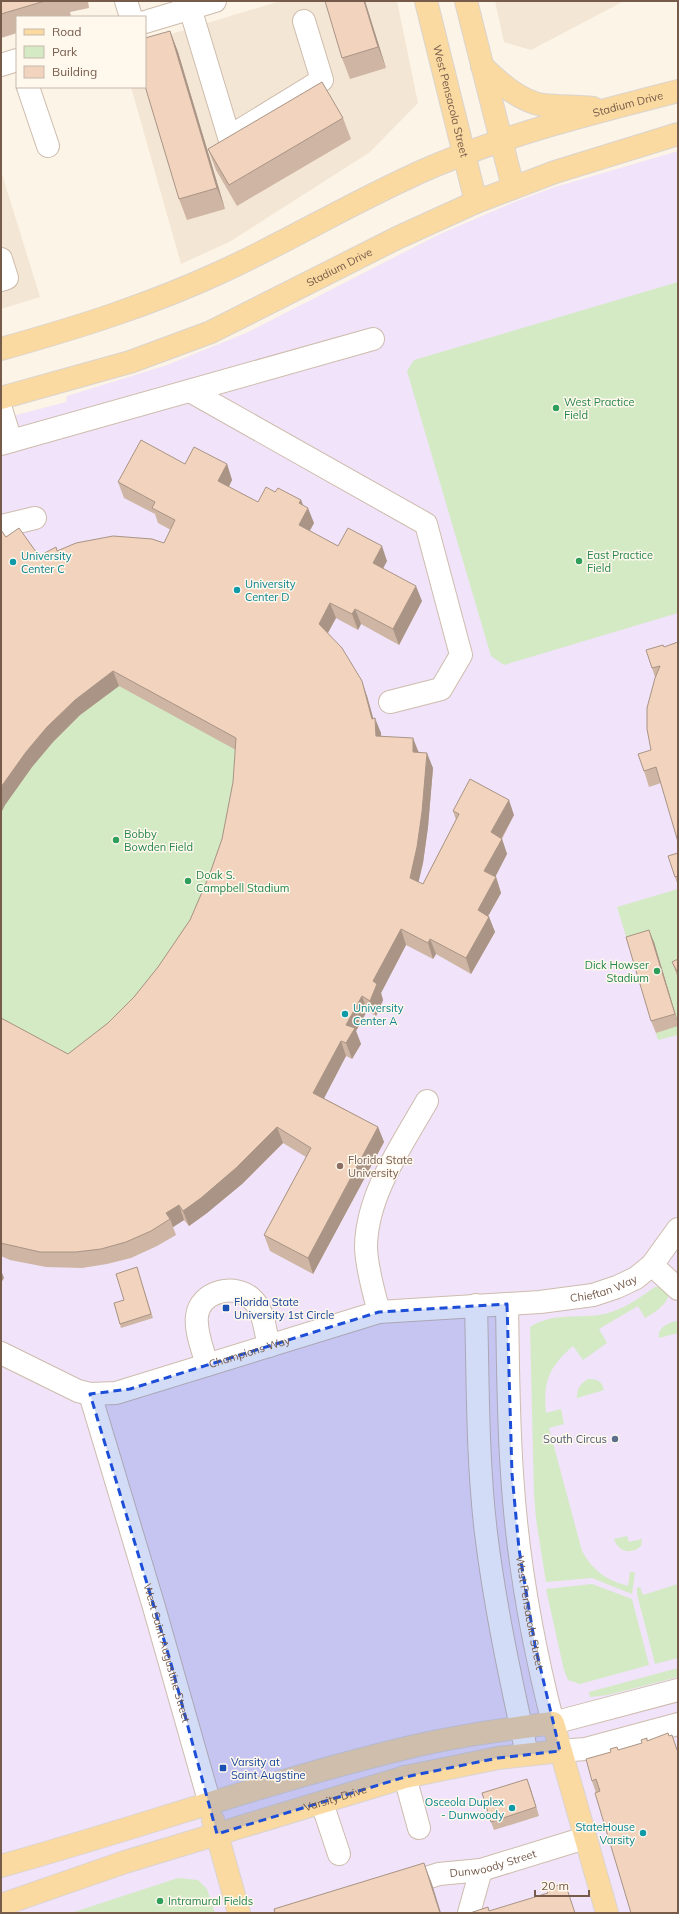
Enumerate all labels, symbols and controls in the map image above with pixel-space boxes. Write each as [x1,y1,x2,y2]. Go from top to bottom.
legend [16,16,146,88]
text: Road [52,24,81,39]
street label: West Pensacola Street [430,43,472,159]
text: Park [52,44,78,59]
text: Building [52,64,97,79]
street label: Stadium Drive [591,88,665,120]
street label: Stadium Drive [304,245,375,290]
place label: West Practice Field [564,395,635,422]
marker: West Practice Field [551,403,561,413]
place label: East Practice Field [587,548,653,575]
place label: University Center C [21,549,72,576]
marker: East Practice Field [574,556,584,566]
marker: University Center C [8,557,18,567]
place label: University Center D [245,577,296,604]
marker: University Center D [232,585,242,595]
place label: Bobby Bowden Field [124,827,193,854]
marker: Bobby Bowden Field [111,835,121,845]
place label: Doak S. Campbell Stadium [196,868,289,895]
marker: Doak S. Campbell Stadium [183,876,193,886]
place label: Dick Howser Stadium [585,958,649,985]
marker: Dick Howser Stadium [652,966,662,976]
place label: University Center A [353,1001,404,1028]
marker: University Center A [340,1009,350,1019]
place label: Florida State University [348,1153,413,1180]
marker: Florida State University [335,1161,345,1171]
street label: Chieftan Way [569,1271,639,1305]
place label: Florida State University 1st Circle [234,1295,334,1322]
marker: Florida State University 1st Circle [221,1303,231,1313]
street label: Champions Way [207,1333,292,1371]
place label: South Circus [543,1432,607,1446]
marker: South Circus [610,1434,620,1444]
street label: West Pensacola Street [513,1555,547,1671]
street label: West Saint Augustine Street [140,1582,193,1724]
place label: Varsity at Saint Augstine [231,1755,306,1782]
marker: Varsity at Saint Augstine [218,1763,228,1773]
street label: Varsity Drive [302,1782,368,1814]
place label: Osceola Duplex - Dunwoody [425,1795,504,1822]
marker: Osceola Duplex - Dunwoody [507,1803,517,1813]
place label: StateHouse Varsity [575,1820,635,1847]
marker: StateHouse Varsity [638,1828,648,1838]
street label: Dunwoody Street [449,1846,538,1880]
scale bar [535,1872,589,1898]
text: 20 m [541,1878,569,1893]
place label: Intramural Fields [168,1894,253,1908]
marker: Intramural Fields [155,1896,165,1906]

